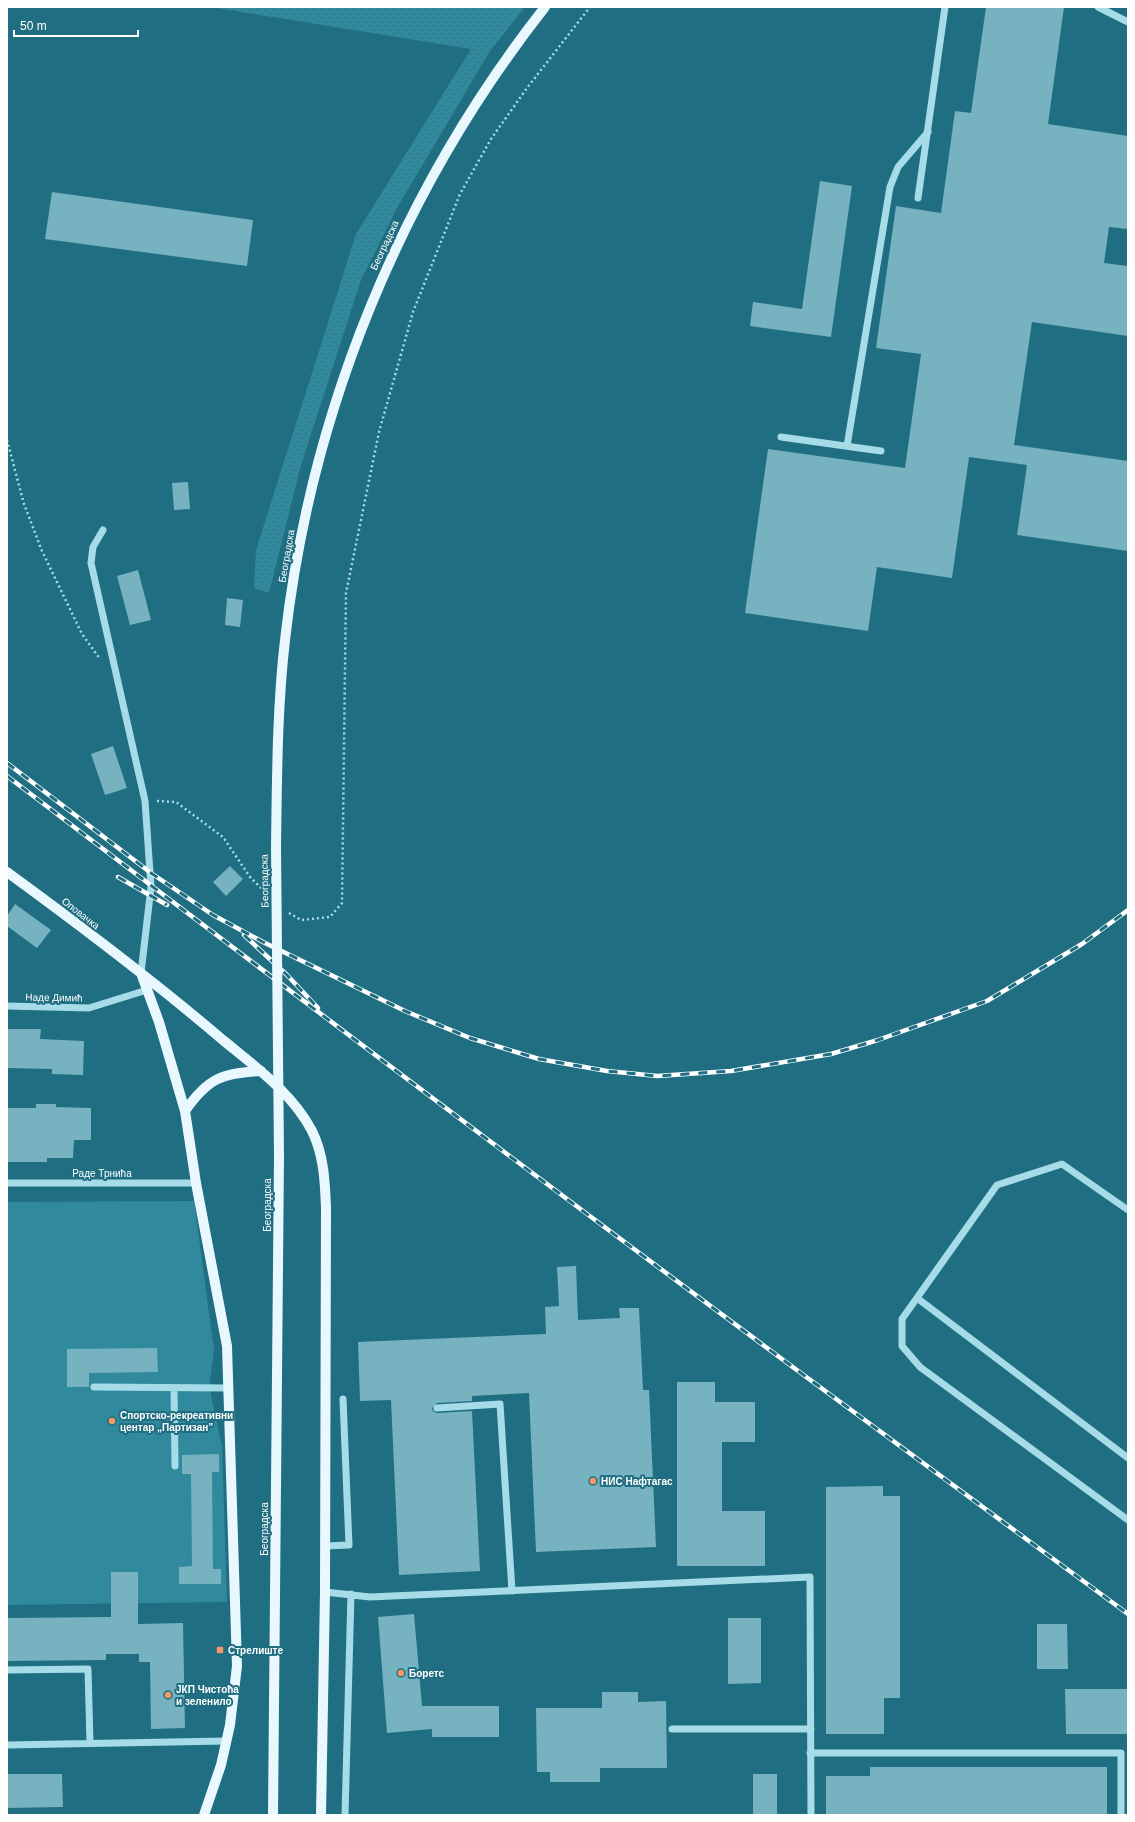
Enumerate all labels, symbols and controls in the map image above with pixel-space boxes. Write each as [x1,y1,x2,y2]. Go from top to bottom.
scale bar [14,12,138,38]
text: 50 m [20,19,47,33]
street label: Београдска [368,218,401,272]
street label: Београдска [276,528,297,583]
street label: Београдска [259,854,270,908]
street label: Оповачка [60,895,102,932]
street label: Наде Димић [25,992,83,1003]
street label: Раде Трнића [72,1168,132,1179]
street label: Београдска [262,1178,273,1232]
place label: Спортско-рекреативни центар „Партизан” [120,1410,233,1433]
marker: Спортско-рекреативни центар „Партизан” [107,1416,117,1426]
marker: НИС Нафтагас [588,1476,598,1486]
place label: НИС Нафтагас [601,1476,673,1487]
street label: Београдска [259,1502,270,1556]
marker: Стрелиште [215,1645,225,1655]
place label: Стрелиште [228,1645,284,1656]
marker: Боретс [396,1668,406,1678]
place label: Боретс [409,1668,445,1679]
place label: ЈКП Чистоћа и зеленило [176,1684,239,1707]
marker: ЈКП Чистоћа и зеленило [163,1690,173,1700]

